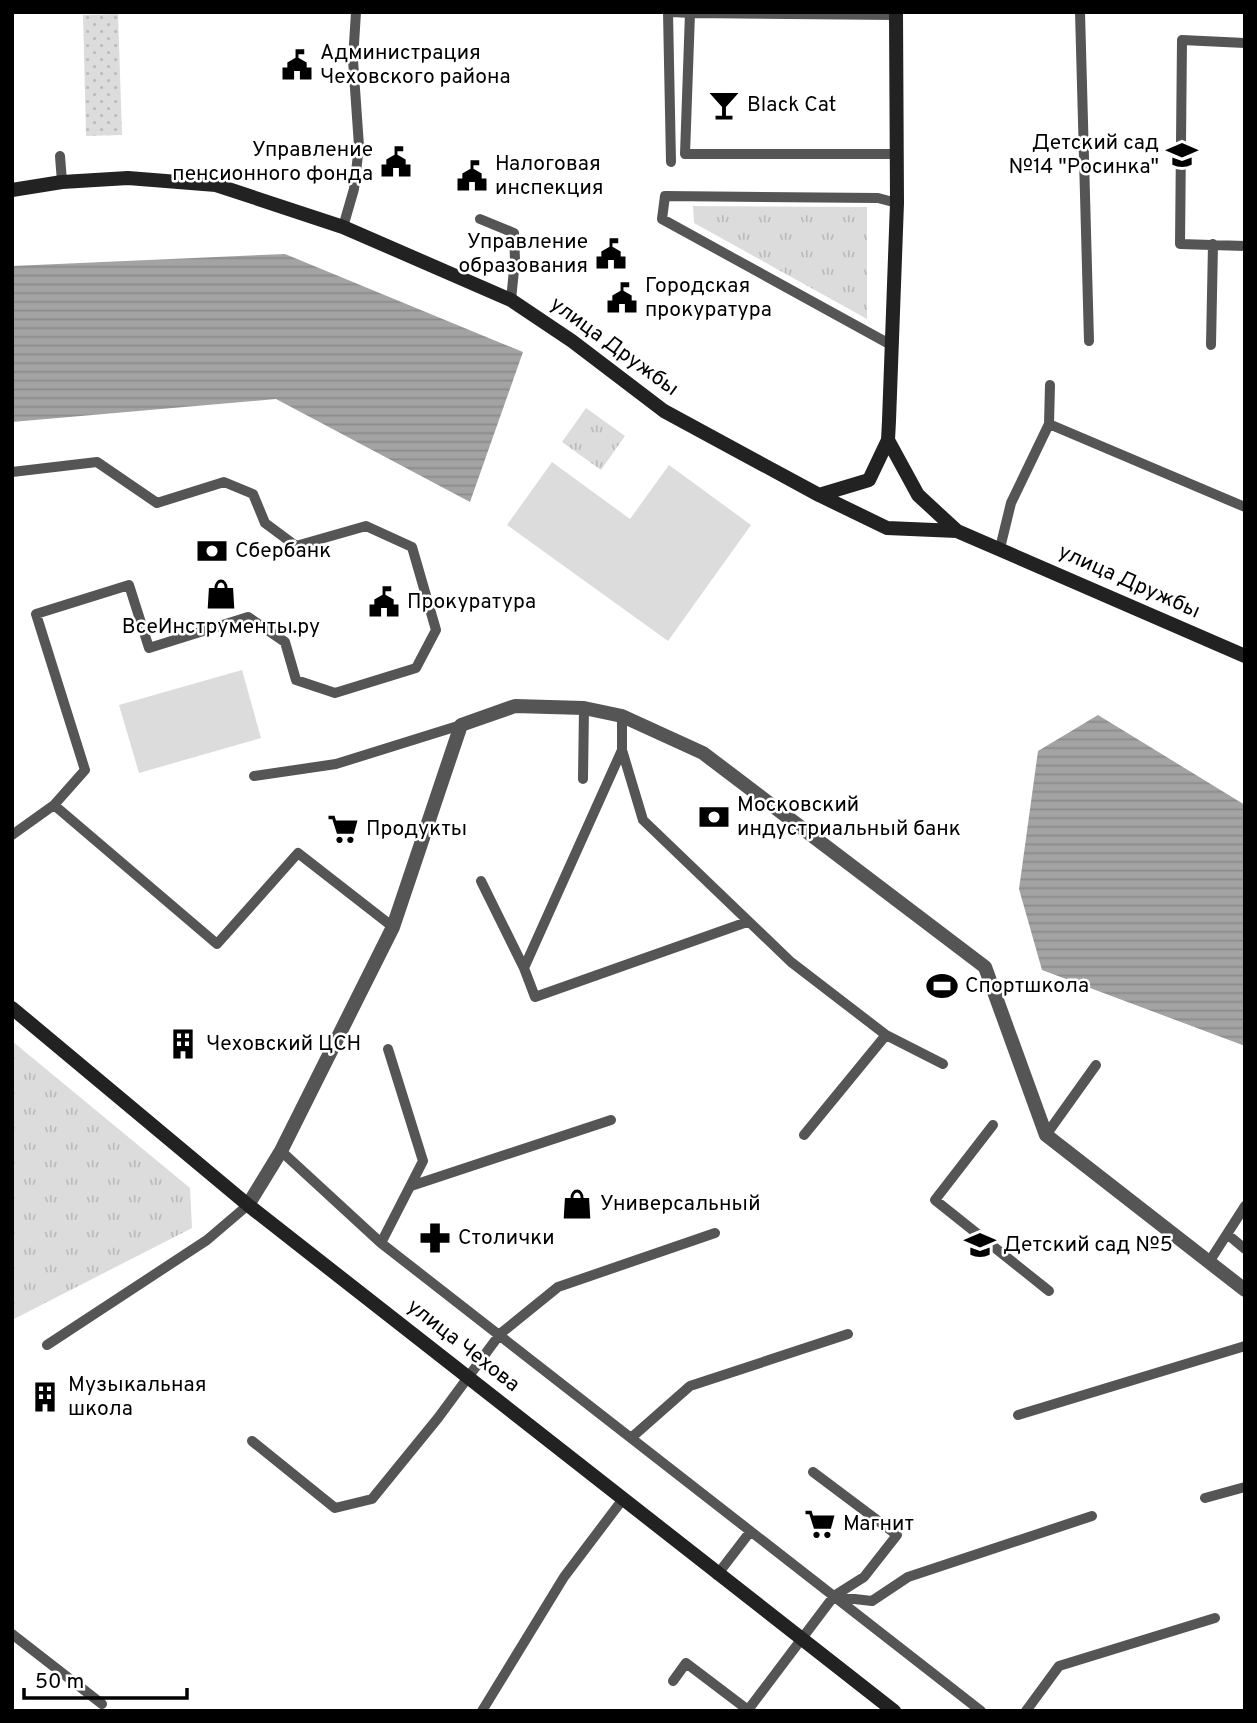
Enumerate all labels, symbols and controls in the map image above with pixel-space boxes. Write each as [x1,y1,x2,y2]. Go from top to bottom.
place label: Администрация Чеховского района [320,40,511,91]
public building icon: Администрация Чеховского района [280,48,314,82]
bar icon: Black Cat [707,88,741,122]
place label: Black Cat [747,92,836,119]
place label: Детский сад №14 "Росинка" [1008,130,1159,181]
place label: Управление пенсионного фонда [172,137,373,188]
school or university icon: Детский сад №14 "Росинка" [1165,138,1199,172]
public building icon: Управление пенсионного фонда [379,145,413,179]
place label: Налоговая инспекция [495,151,604,202]
public building icon: Налоговая инспекция [455,159,489,193]
place label: Управление образования [458,229,588,280]
public building icon: Управление образования [594,237,628,271]
place label: Городская прокуратура [645,273,772,324]
public building icon: Городская прокуратура [605,281,639,315]
street label: улица Дружбы [544,291,684,403]
bank icon: Сбербанк [195,534,229,568]
place label: Сбербанк [235,538,331,565]
street label: улица Дружбы [1054,539,1204,625]
shop icon: ВсеИнструменты.ру [204,577,238,611]
public building icon: Прокуратура [367,585,401,619]
place label: Прокуратура [407,589,536,616]
place label: ВсеИнструменты.ру [122,614,320,641]
place label: Московский индустриальный банк [737,792,961,843]
bank icon: Московский индустриальный банк [697,800,731,834]
supermarket icon: Продукты [326,812,360,846]
place label: Продукты [366,816,467,843]
sports icon: Спортшкола [925,969,959,1003]
place label: Спортшкола [965,973,1089,1000]
building icon: Чеховский ЦСН [166,1027,200,1061]
place label: Чеховский ЦСН [206,1031,361,1058]
shop icon: Универсальный [560,1187,594,1221]
place label: Универсальный [600,1191,761,1218]
pharmacy icon: Столички [418,1221,452,1255]
place label: Столички [458,1225,555,1252]
school or university icon: Детский сад №5 [963,1228,997,1262]
place label: Детский сад №5 [1003,1232,1173,1259]
street label: улица Чехова [401,1293,525,1399]
place label: Музыкальная школа [68,1372,206,1423]
building icon: Музыкальная школа [28,1380,62,1414]
supermarket icon: Магнит [803,1507,837,1541]
place label: Магнит [843,1511,914,1538]
scale bar [24,1656,187,1700]
text: 50 m [35,1669,84,1696]

